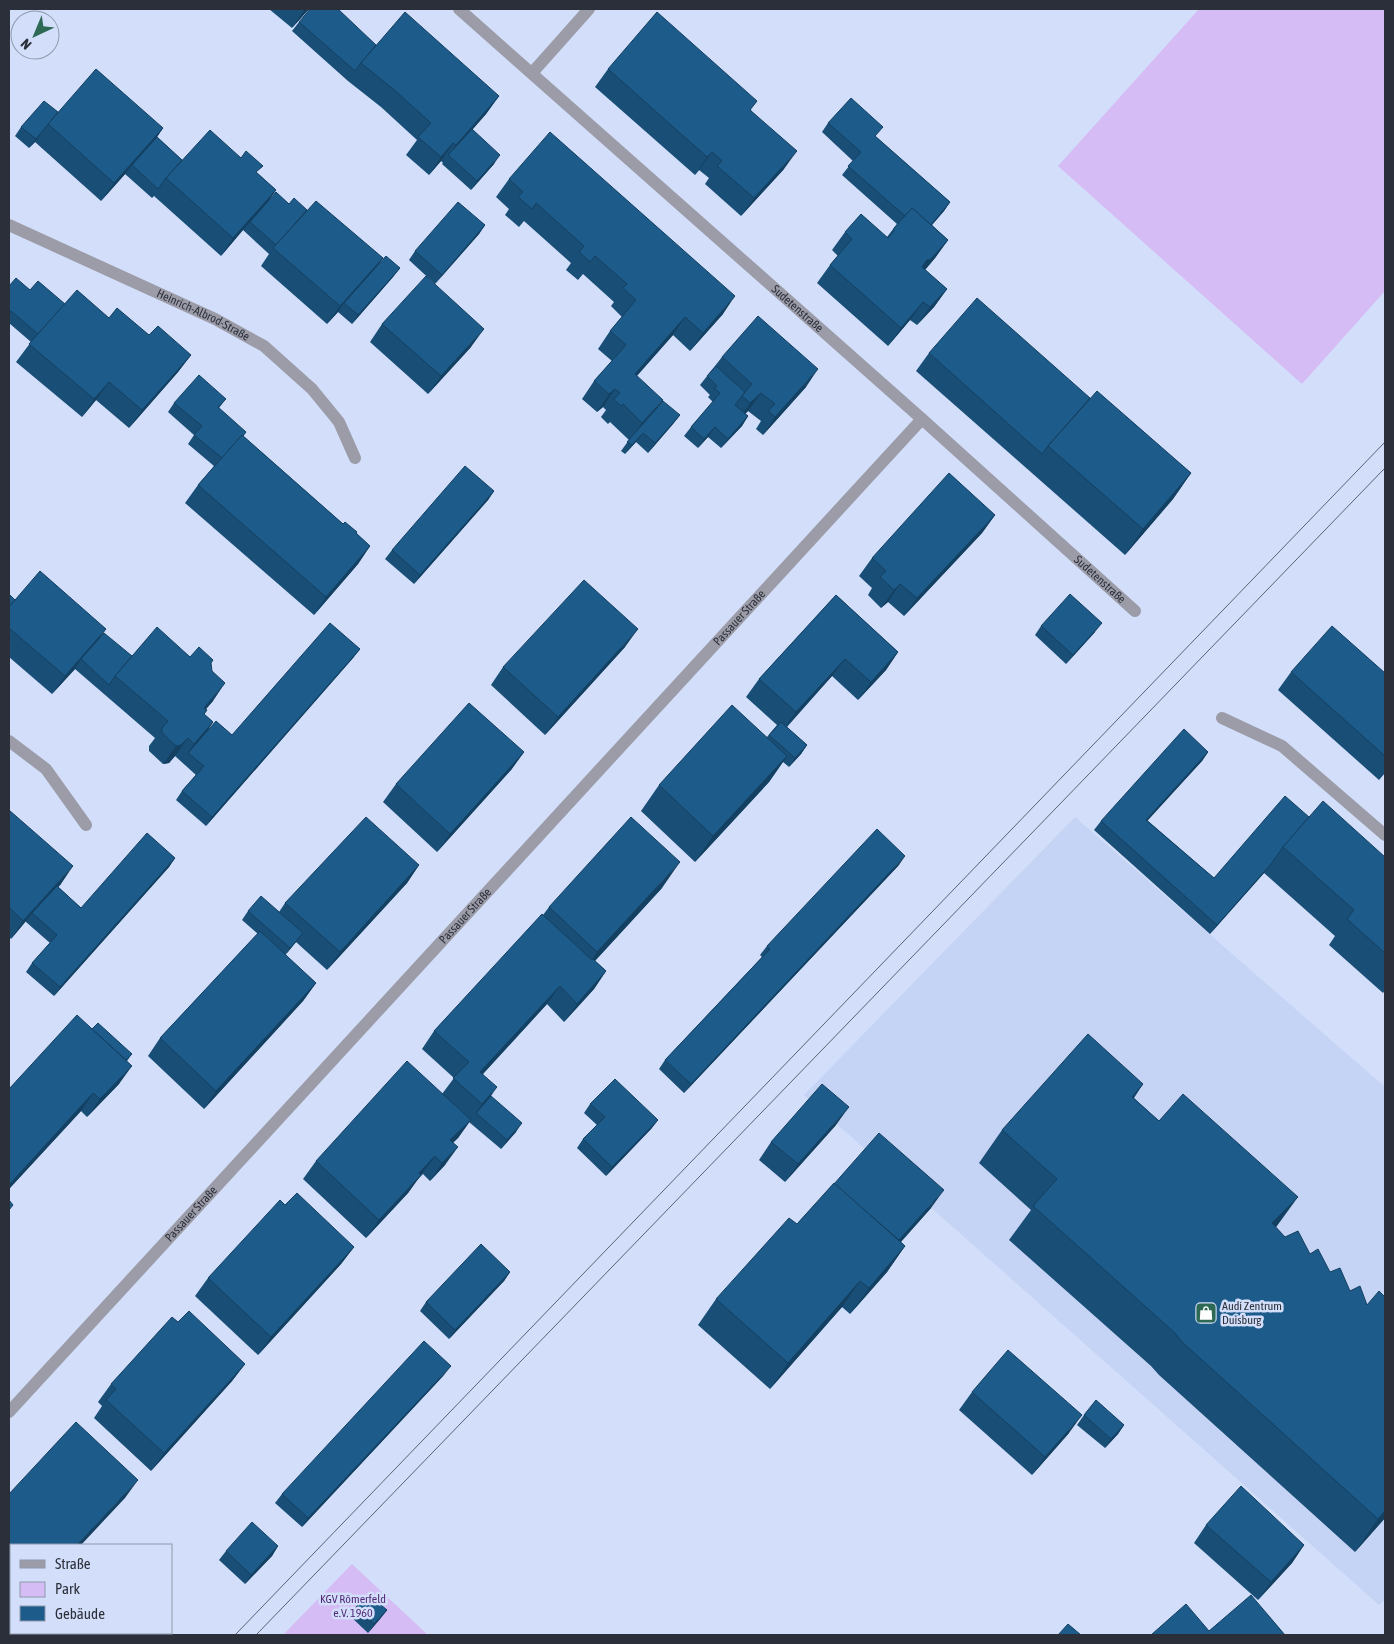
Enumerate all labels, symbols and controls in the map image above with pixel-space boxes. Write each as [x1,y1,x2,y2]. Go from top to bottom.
north arrow [10,10,60,60]
text: N [17,36,34,53]
street label: Sudetenstraße [769,282,826,335]
street label: Heinrich-Albrod-Straße [154,286,252,344]
street label: Sudetenstraße [1071,553,1129,606]
street label: Passauer Straße [710,587,768,648]
street label: Passauer Straße [436,885,494,946]
street label: Passauer Straße [162,1183,220,1245]
place label: Audi Zentrum Duisburg [1222,1299,1282,1327]
shop icon: Audi Zentrum Duisburg [1194,1301,1218,1325]
legend [10,1544,172,1634]
text: Straße [55,1555,91,1572]
text: Park [55,1580,80,1597]
park label: KGV Römerfeld e.V. 1960 [320,1592,386,1620]
text: Gebäude [55,1605,105,1622]

